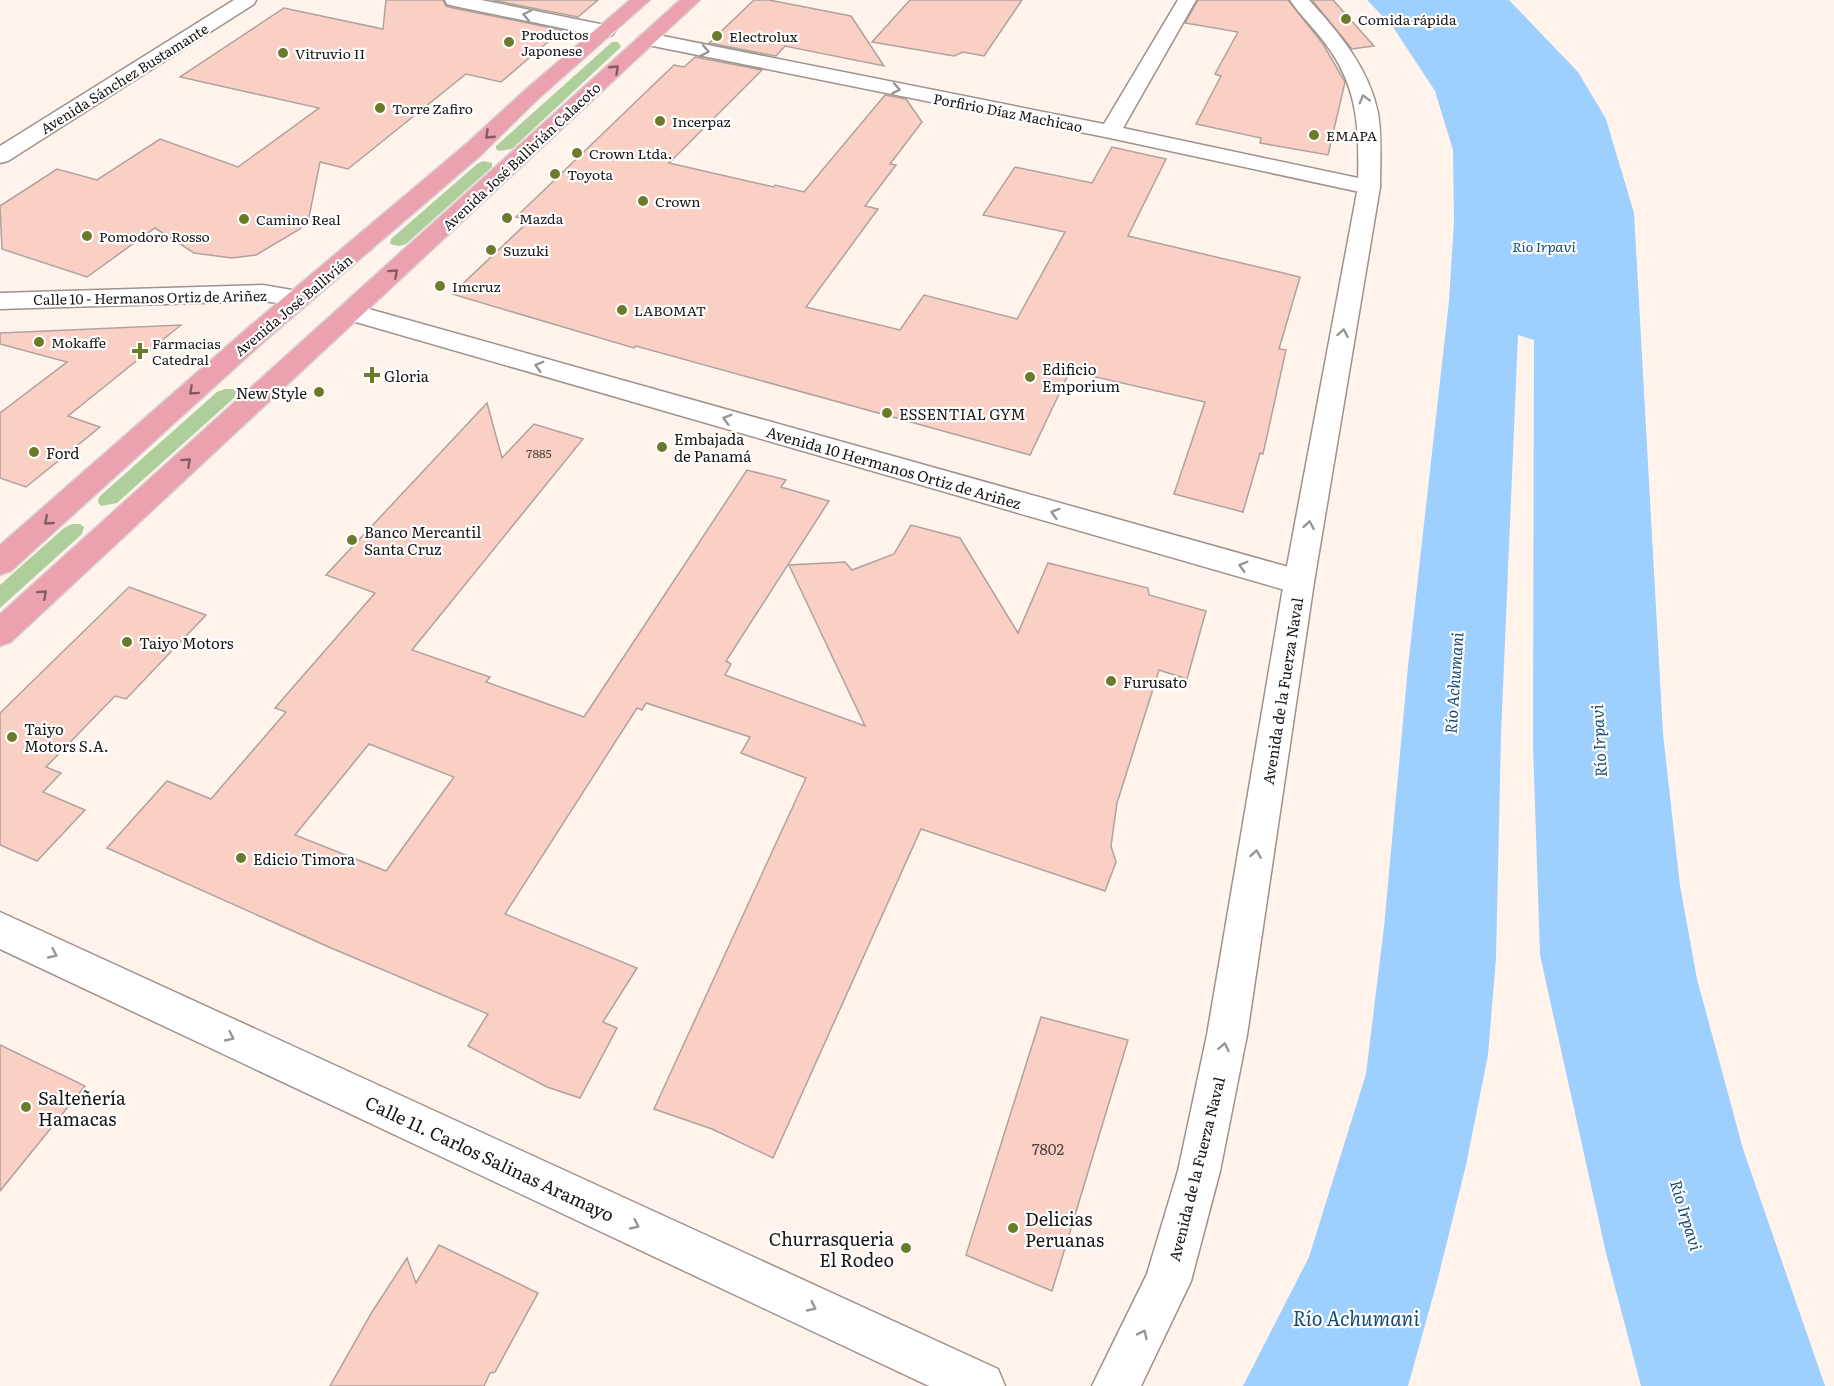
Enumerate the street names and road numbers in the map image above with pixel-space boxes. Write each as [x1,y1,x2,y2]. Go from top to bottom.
street label: Avenida Sánchez Bustamante [36,18,212,138]
street label: Avenida José Ballivián Calacoto [438,77,604,235]
street label: Porfirio Díaz Machicao [932,88,1084,136]
street label: Avenida José Ballivián [230,250,356,360]
street label: Calle 10 - Hermanos Ortiz de Ariñez [33,285,267,309]
street label: Avenida 10 Hermanos Ortiz de Ariñez [764,420,1024,514]
street label: Avenida de la Fuerza Naval [1256,596,1308,786]
street label: Avenida de la Fuerza Naval [1162,1074,1230,1264]
street label: Calle 11. Carlos Salinas Aramayo [361,1088,619,1228]

